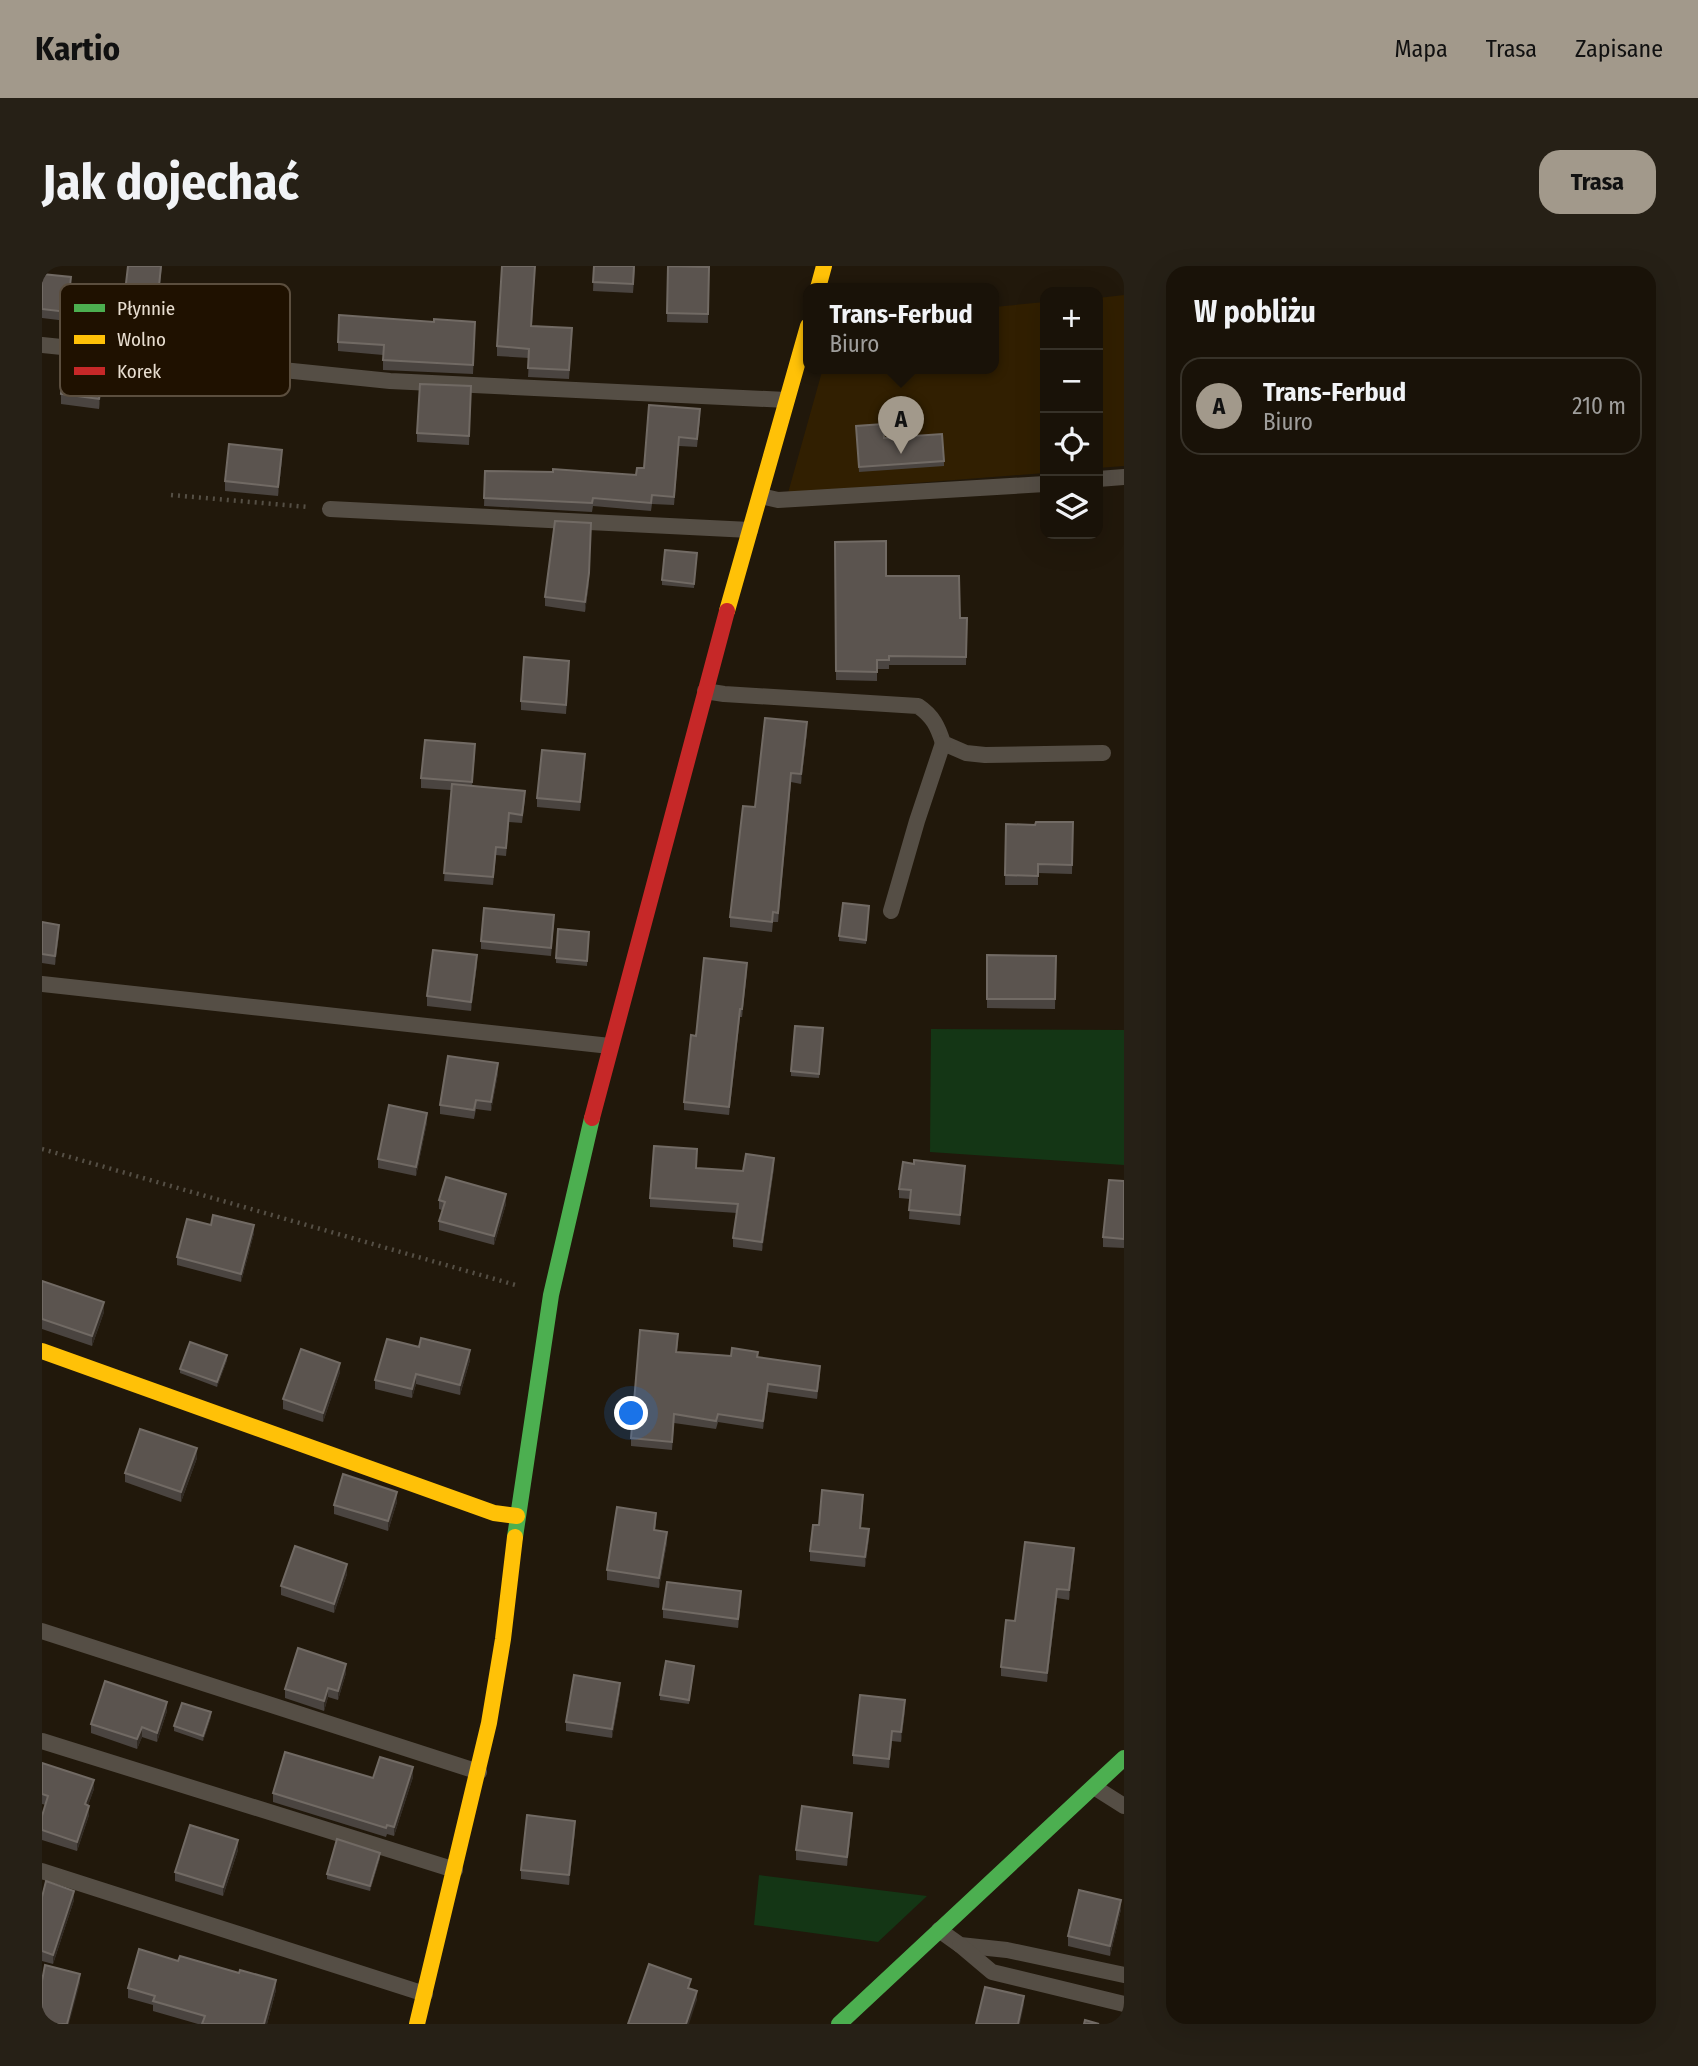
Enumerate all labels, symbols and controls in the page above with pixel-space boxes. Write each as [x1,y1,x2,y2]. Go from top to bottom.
text: Kartio [35,29,120,69]
text: Mapa [1395,35,1448,63]
text: Trasa [1486,35,1537,63]
text: Zapisane [1575,35,1663,63]
button: Trasa [1539,150,1656,214]
text: Jak dojechać [42,153,299,212]
popup [803,283,999,374]
legend [60,284,290,396]
map controls [1040,287,1103,539]
button: + [1040,287,1103,350]
text: W pobliżu [1194,294,1316,330]
text: Płynnie [117,297,175,320]
text: Trans-Ferbud [829,299,973,330]
text: Wolno [117,328,166,351]
text: Biuro [829,330,879,358]
button: − [1040,350,1103,413]
text: Korek [117,360,161,383]
text: Trans-Ferbud [1263,377,1406,408]
text: A [1213,392,1225,420]
text: 210 m [1572,392,1626,420]
pin: A [878,396,924,454]
text: Biuro [1263,408,1313,436]
button: locate [1040,413,1103,476]
button: layers [1040,476,1103,539]
your location [614,1396,648,1430]

